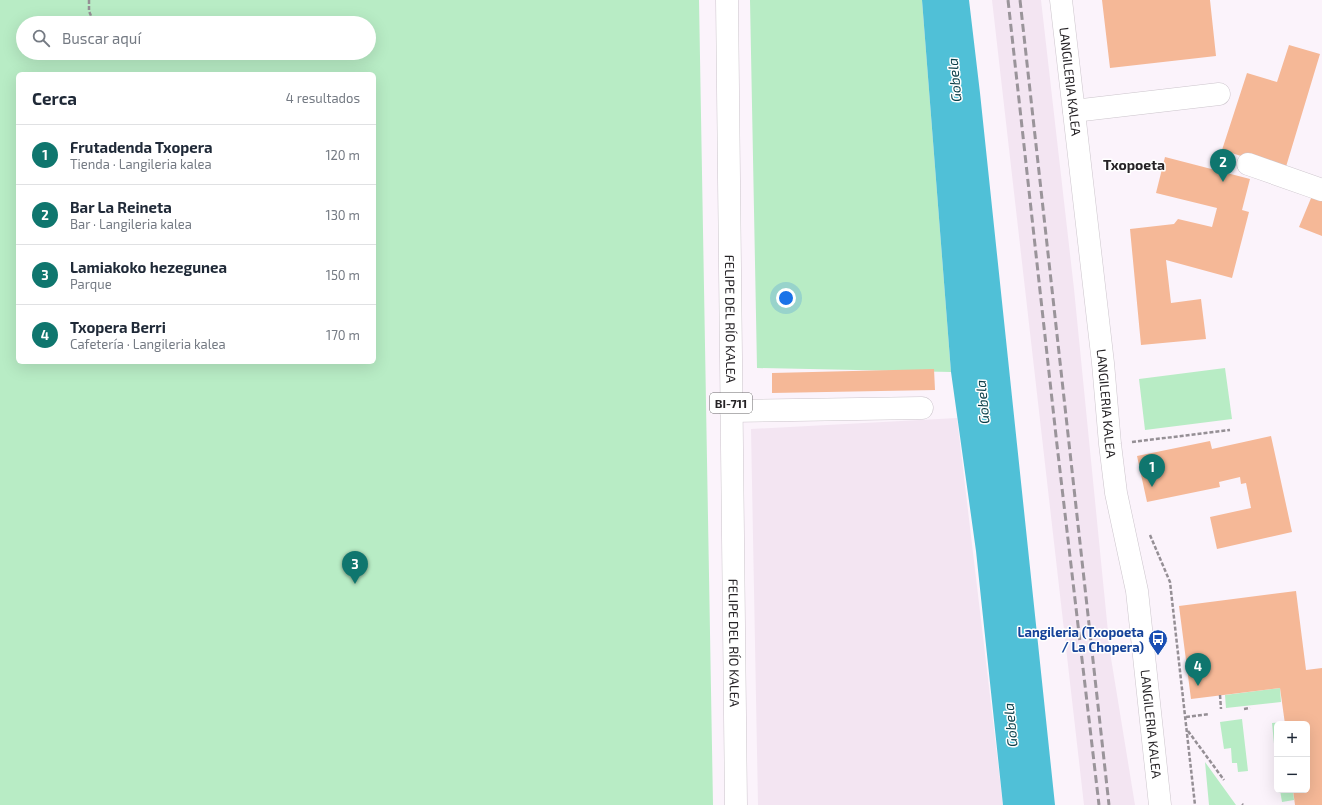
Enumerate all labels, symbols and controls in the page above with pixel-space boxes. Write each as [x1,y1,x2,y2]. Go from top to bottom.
search box [16,16,376,60]
street label: LANGILERIA KALEA [1056,26,1085,137]
icon: search [30,27,52,49]
text: Buscar aquí [62,29,141,47]
water label: Gobela [944,57,964,103]
text: Cerca [32,88,77,108]
text: 4 resultados [286,90,360,106]
text: Frutadenda Txopera [70,138,213,156]
text: 1 [42,147,48,163]
text: 120 m [325,147,360,163]
pin: 2 [1210,149,1236,182]
text: Tienda · Langileria kalea [70,156,212,172]
district label: Txopoeta [1103,156,1165,173]
text: Bar La Reineta [70,198,172,216]
text: 2 [41,207,49,223]
text: 130 m [325,207,360,223]
text: Bar · Langileria kalea [70,216,192,232]
street label: FELIPE DEL RÍO KALEA [722,255,740,383]
text: Lamiakoko hezegunea [70,258,227,276]
text: 3 [41,267,49,283]
text: 150 m [326,267,360,283]
text: Parque [70,276,112,292]
your location [776,288,796,308]
text: Txopera Berri [70,318,166,336]
text: 4 [41,327,49,343]
text: 170 m [326,327,360,343]
text: Cafetería · Langileria kalea [70,336,226,352]
street label: LANGILERIA KALEA [1093,348,1120,459]
water label: Gobela [972,379,992,425]
road number: BI-711 [710,393,752,413]
pin: 1 [1139,454,1165,487]
pin: 3 [342,551,368,584]
street label: FELIPE DEL RÍO KALEA [725,579,743,707]
place label: Langileria (Txopoeta / La Chopera) [1018,624,1144,655]
bus stop icon: Langileria (Txopoeta / La Chopera) [1147,628,1169,656]
pin: 4 [1185,653,1211,686]
street label: LANGILERIA KALEA [1137,669,1165,779]
water label: Gobela [1000,702,1020,748]
map controls [1274,721,1310,793]
button: + [1274,721,1310,757]
button: − [1274,757,1310,793]

